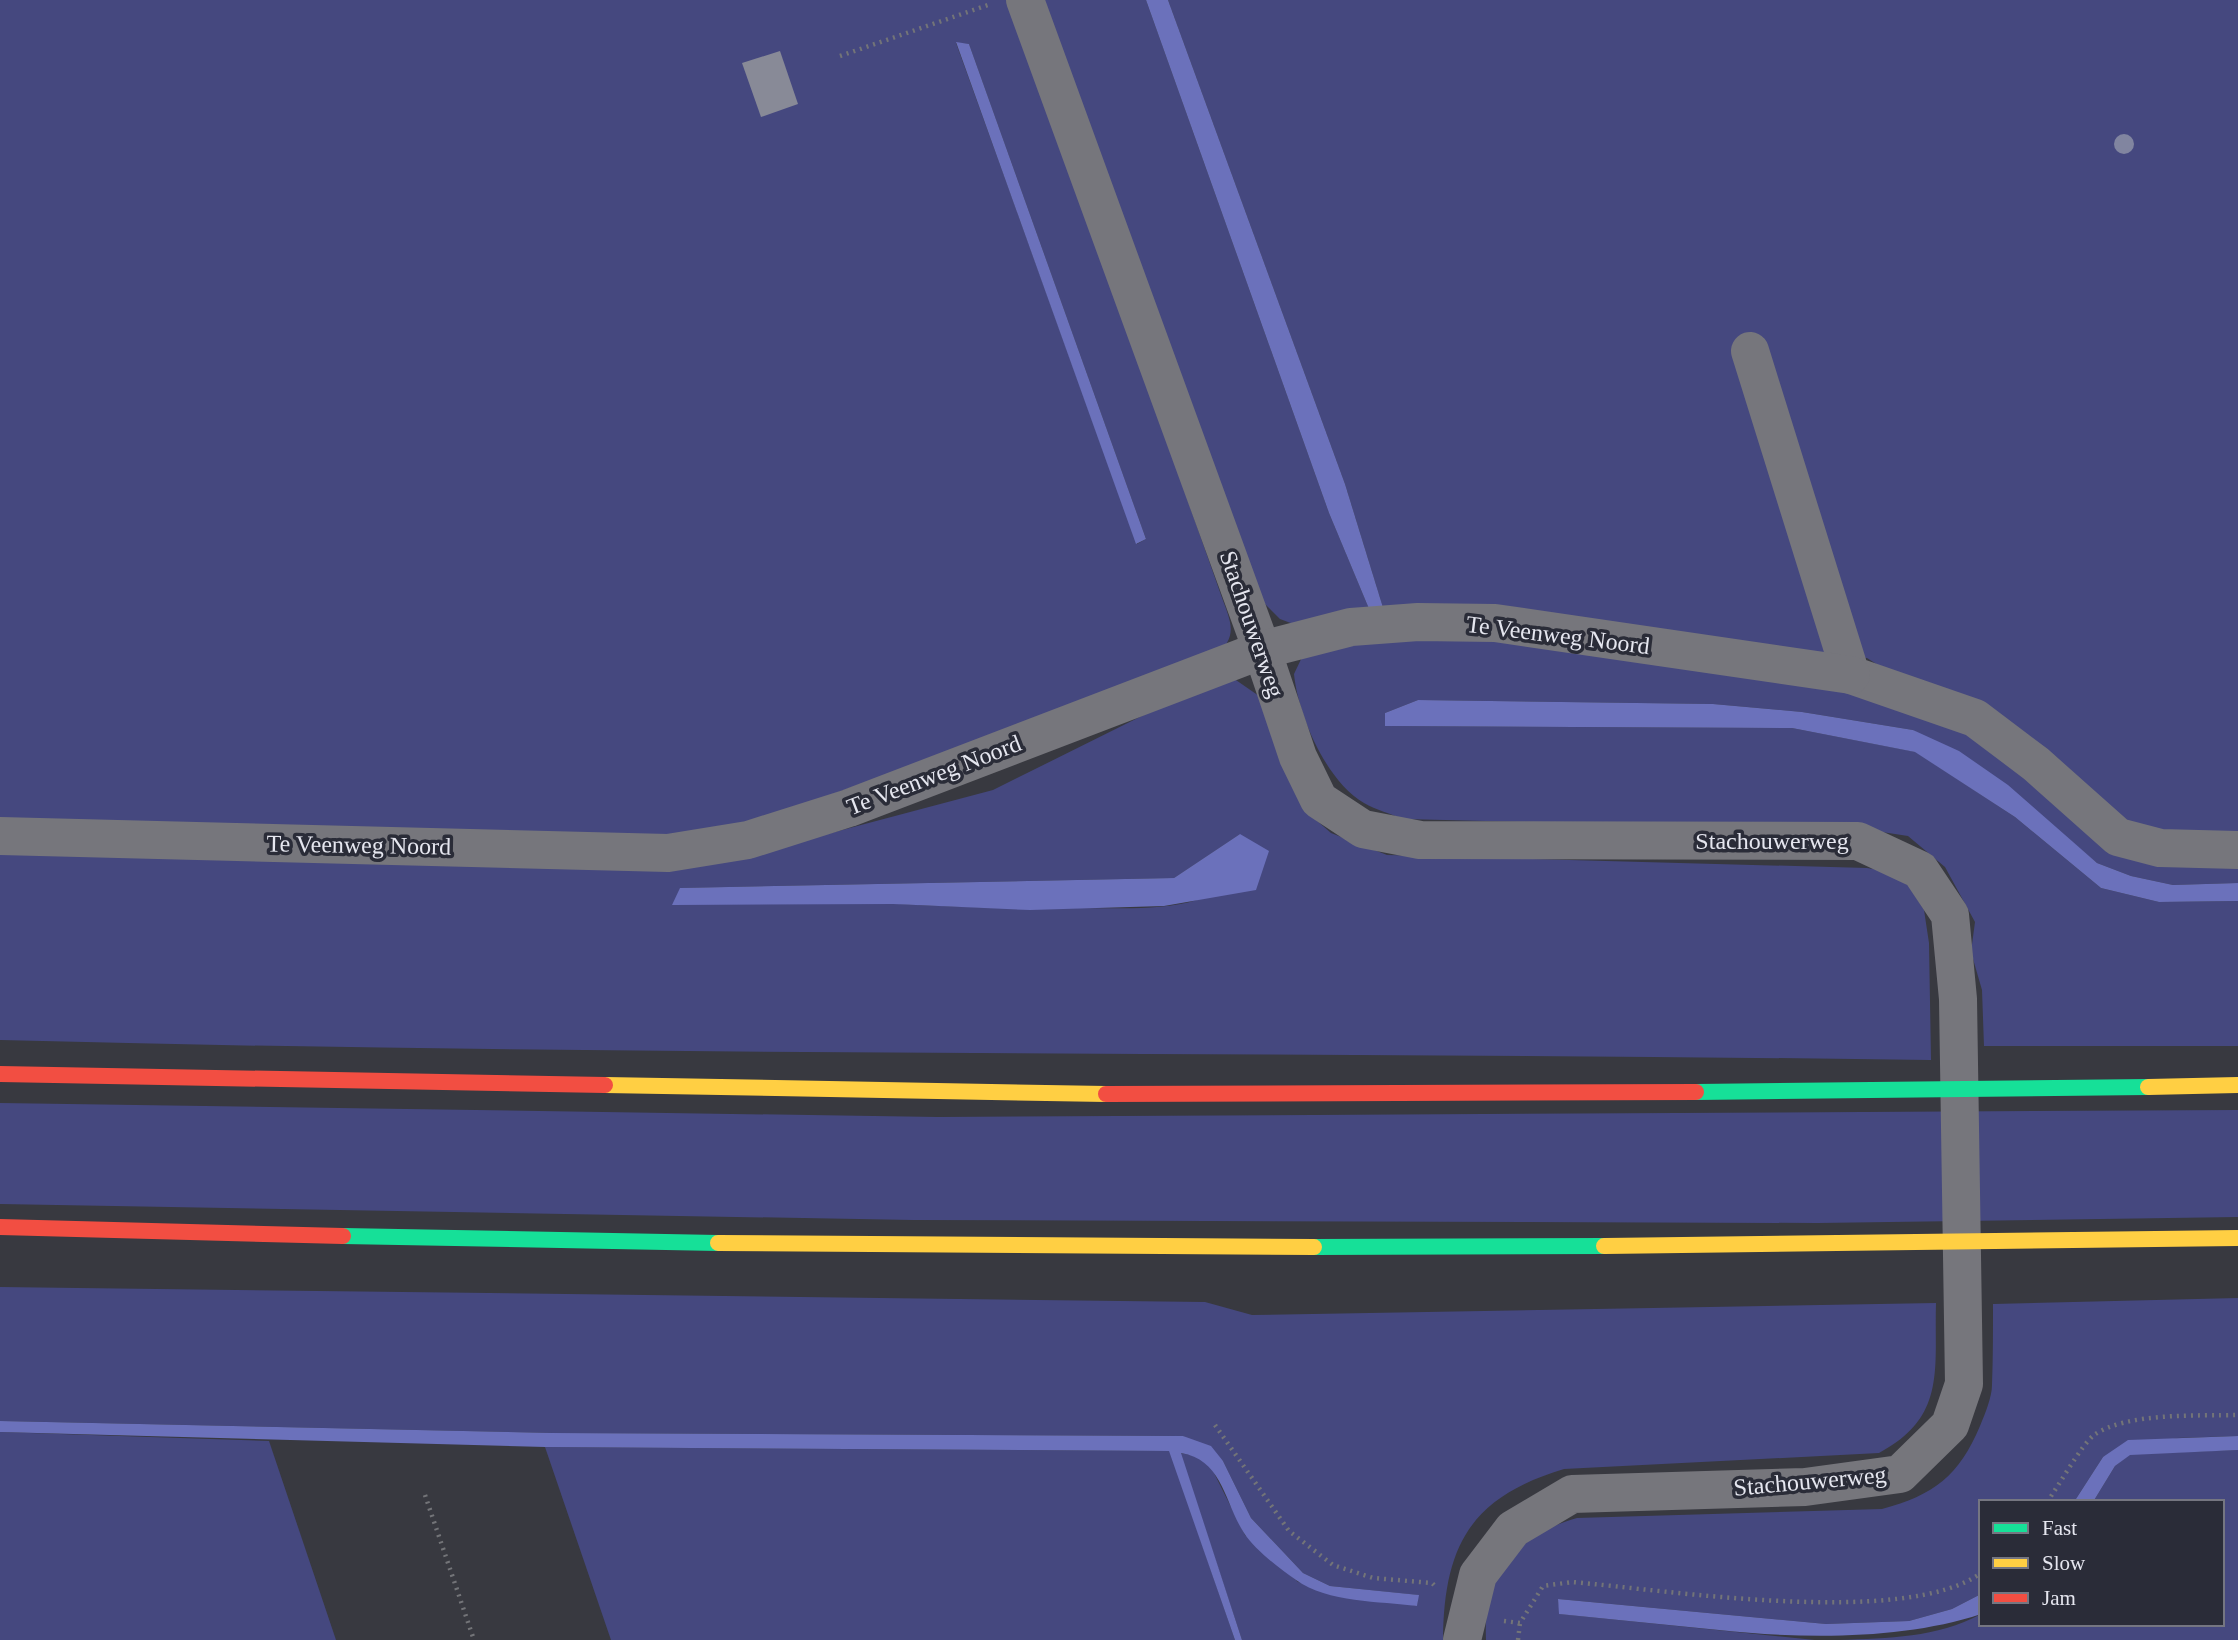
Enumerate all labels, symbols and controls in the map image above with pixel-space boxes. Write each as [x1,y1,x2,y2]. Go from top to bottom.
street label: Stachouwerweg [1215,547,1289,701]
street label: Te Veenweg Noord [1465,611,1651,659]
street label: Te Veenweg Noord [843,730,1025,820]
street label: Stachouwerweg [1695,828,1849,854]
street label: Te Veenweg Noord [267,830,451,860]
street label: Stachouwerweg [1733,1461,1887,1501]
legend [1979,1500,2224,1626]
text: Fast [2042,1516,2077,1540]
text: Slow [2042,1551,2086,1575]
text: Jam [2042,1586,2076,1610]

